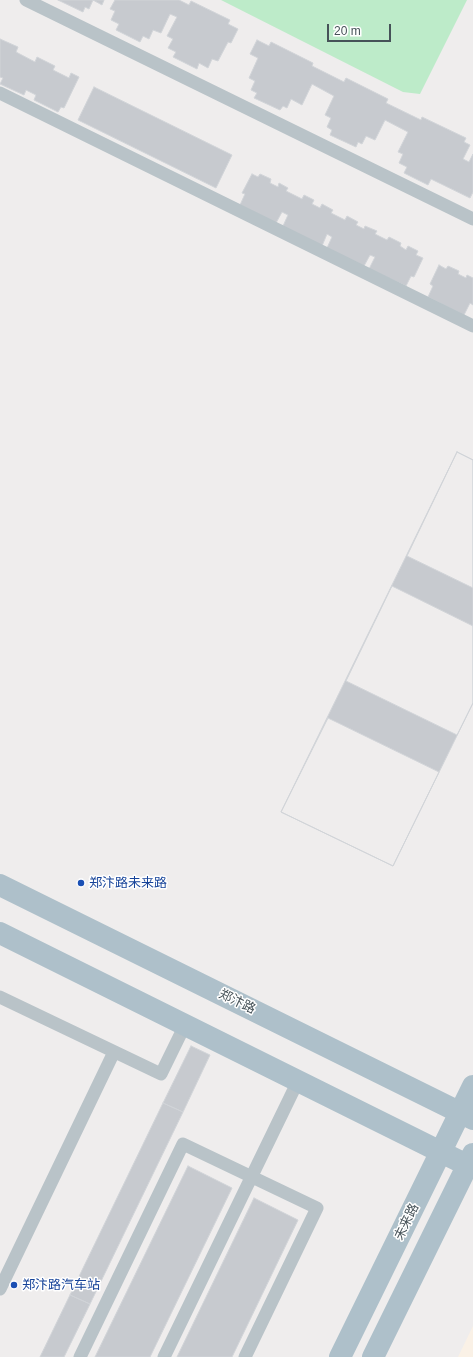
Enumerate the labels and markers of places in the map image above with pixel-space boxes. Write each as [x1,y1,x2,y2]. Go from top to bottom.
place label: 郑汴路未来路 [89,875,167,891]
marker: 郑汴路未来路 [76,878,86,888]
place label: 郑汴路汽车站 [22,1277,100,1293]
marker: 郑汴路汽车站 [9,1280,19,1290]

